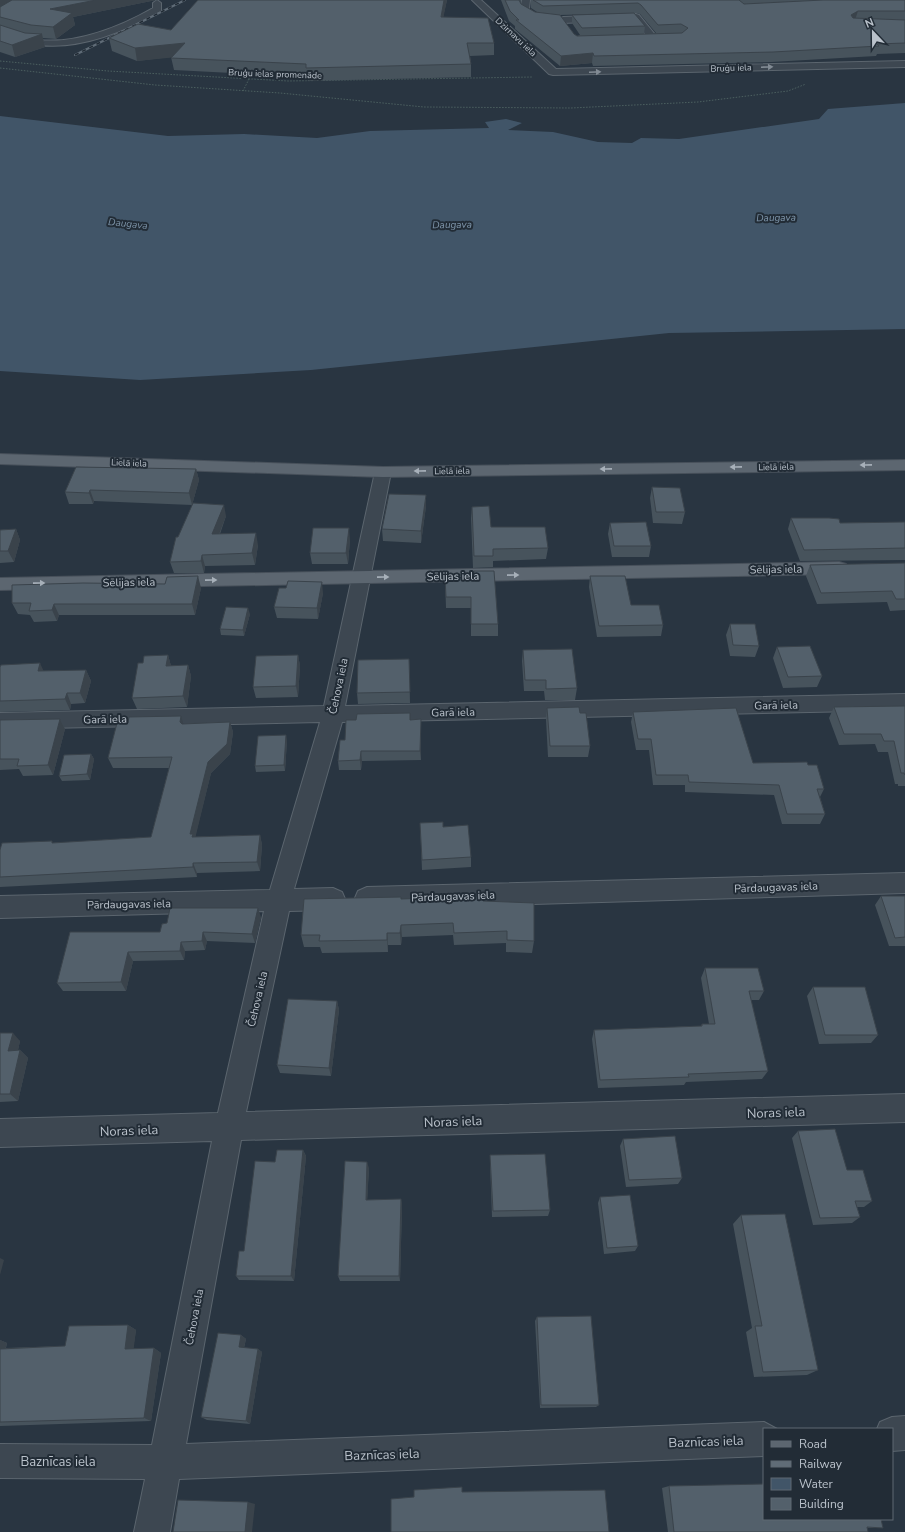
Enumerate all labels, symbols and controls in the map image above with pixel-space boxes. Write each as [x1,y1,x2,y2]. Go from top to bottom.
north arrow [853,12,893,52]
street label: Dzirnavu iela [493,15,539,59]
text: N [863,15,876,32]
street label: Bruģu iela [710,61,752,75]
one-way arrow [761,63,773,70]
street label: Bruģu ielas promenāde [228,66,322,82]
one-way arrow [589,69,602,75]
water label: Daugava [756,211,796,225]
water label: Daugava [107,215,148,233]
water label: Daugava [432,218,472,232]
street label: Lielā iela [111,456,147,470]
street label: Lielā iela [758,461,794,473]
one-way arrow [859,462,872,468]
one-way arrow [729,464,742,470]
street label: Lielā iela [434,465,470,477]
one-way arrow [599,466,612,472]
one-way arrow [413,468,426,474]
street label: Sēlijas iela [750,562,803,577]
street label: Sēlijas iela [427,569,480,584]
one-way arrow [507,572,520,578]
one-way arrow [377,574,389,581]
street label: Sēlijas iela [103,575,156,590]
one-way arrow [205,577,218,583]
one-way arrow [33,580,46,586]
street label: Čehova iela [324,656,352,715]
street label: Garā iela [754,698,798,713]
street label: Garā iela [431,705,475,720]
street label: Garā iela [83,712,127,727]
street label: Pārdaugavas iela [734,879,818,896]
street label: Pārdaugavas iela [411,888,495,905]
street label: Pārdaugavas iela [87,896,171,913]
street label: Čehova iela [243,969,271,1029]
street label: Noras iela [746,1103,806,1123]
street label: Noras iela [423,1112,483,1132]
street label: Noras iela [99,1121,159,1141]
street label: Čehova iela [181,1287,207,1346]
legend [763,1428,893,1520]
street label: Baznīcas iela [668,1432,744,1452]
text: Road [799,1436,827,1452]
street label: Baznīcas iela [344,1445,420,1465]
street label: Baznīcas iela [20,1453,96,1471]
text: Railway [799,1456,843,1472]
text: Water [799,1476,833,1492]
text: Building [799,1496,844,1512]

